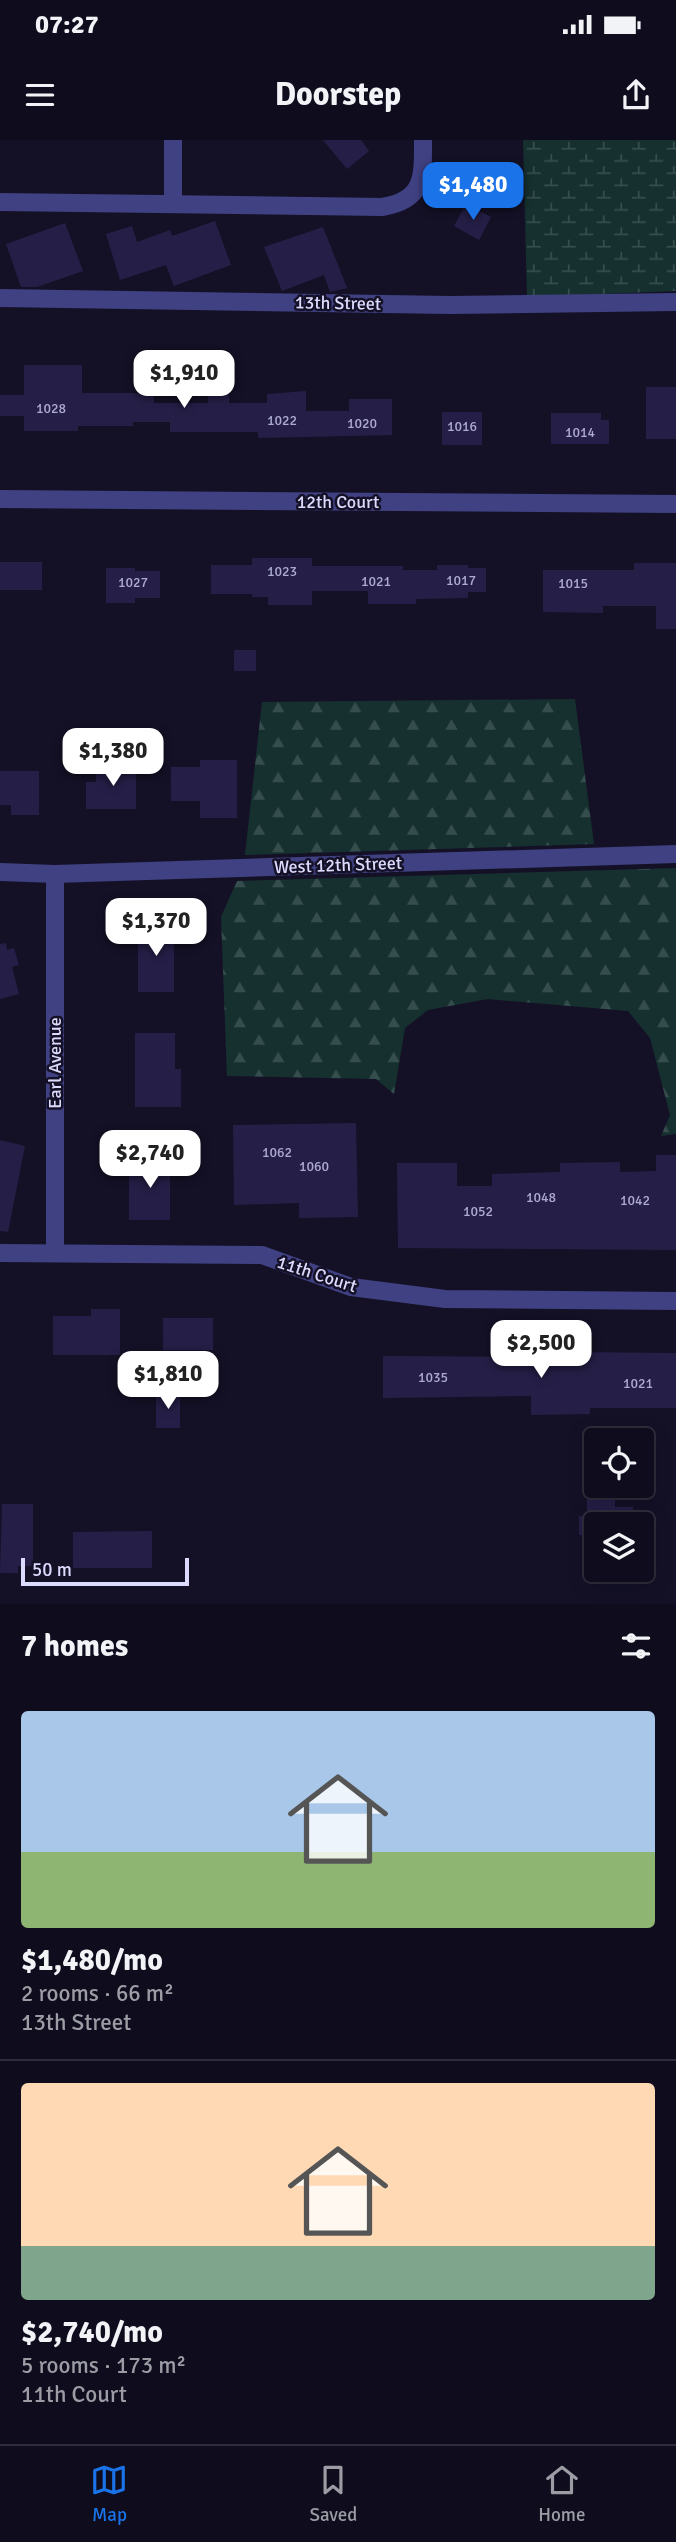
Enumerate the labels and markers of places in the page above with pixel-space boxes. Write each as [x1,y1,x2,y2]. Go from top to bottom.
pin: $1,480 [416,162,530,222]
pin: $1,910 [127,350,241,410]
pin: $1,380 [56,728,170,788]
pin: $1,370 [99,898,213,958]
pin: $2,740 [93,1130,207,1190]
pin: $2,500 [484,1320,598,1380]
pin: $1,810 [111,1352,225,1411]

